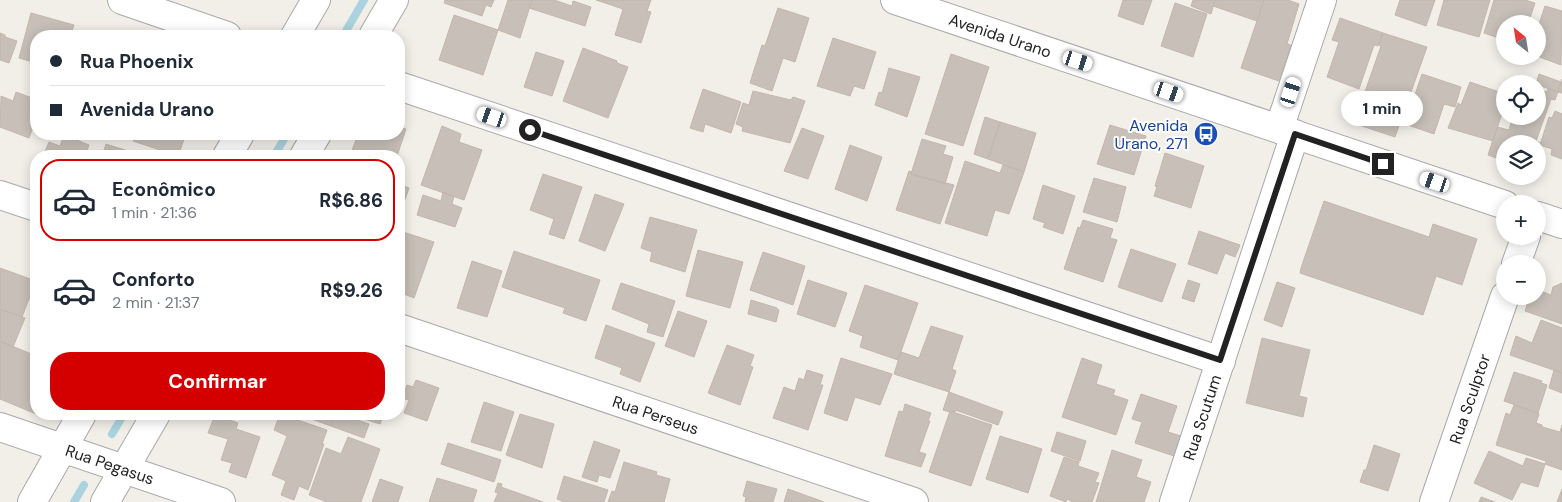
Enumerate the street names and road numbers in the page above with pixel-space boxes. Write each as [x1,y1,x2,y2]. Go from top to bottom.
street label: Avenida Urano [946,9,1054,63]
street label: Rua Sculptor [1445,351,1495,447]
street label: Rua Scutum [1178,372,1226,463]
street label: Rua Perseus [610,391,702,440]
street label: Rua Pegasus [63,440,157,490]

